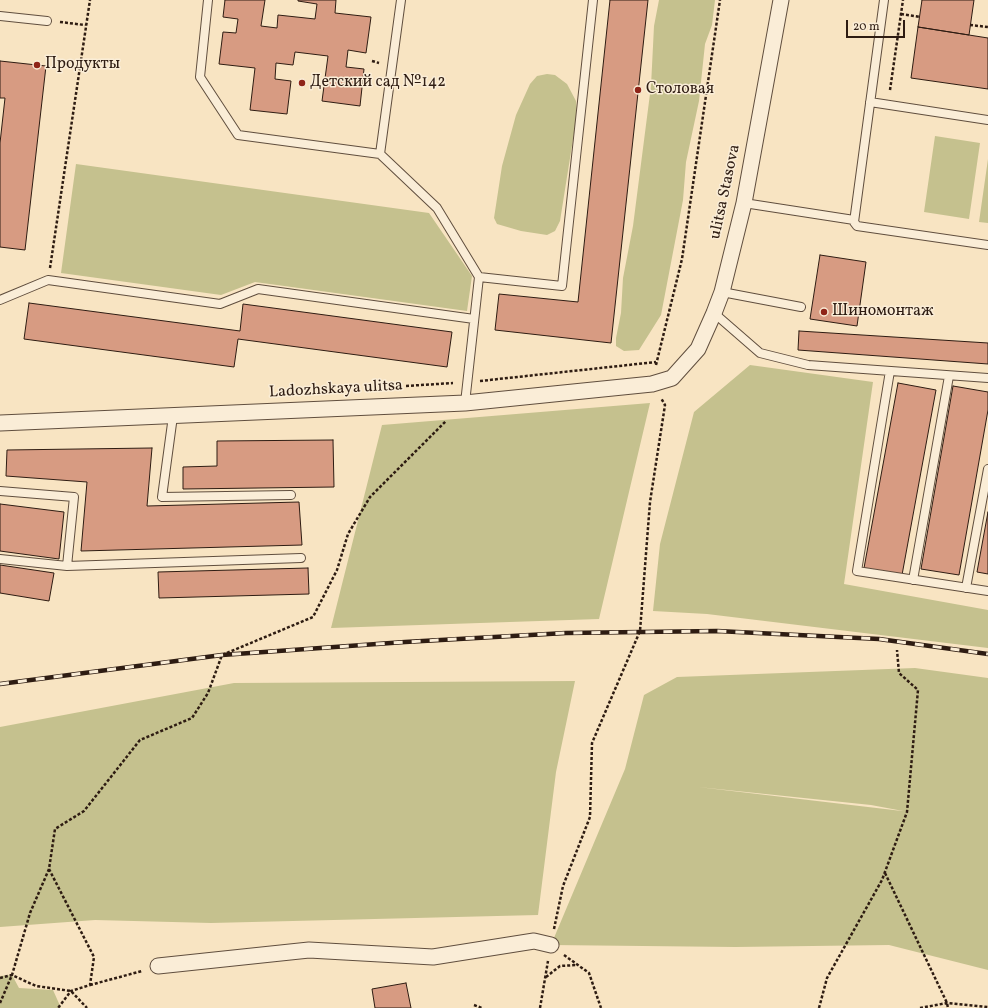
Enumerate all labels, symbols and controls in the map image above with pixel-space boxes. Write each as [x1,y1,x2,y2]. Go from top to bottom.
scale bar [848,12,907,38]
text: 20 m [853,19,880,35]
place label: Продукты [45,55,120,75]
marker: Продукты [32,60,42,70]
place label: Детский сад №142 [310,73,446,93]
marker: Детский сад №142 [297,78,307,88]
place label: Столовая [646,80,714,100]
marker: Столовая [633,85,643,95]
street label: ulitsa Stasova [707,143,745,241]
place label: Шиномонтаж [832,302,934,322]
marker: Шиномонтаж [819,307,829,317]
street label: Ladozhskaya ulitsa [269,377,403,403]

